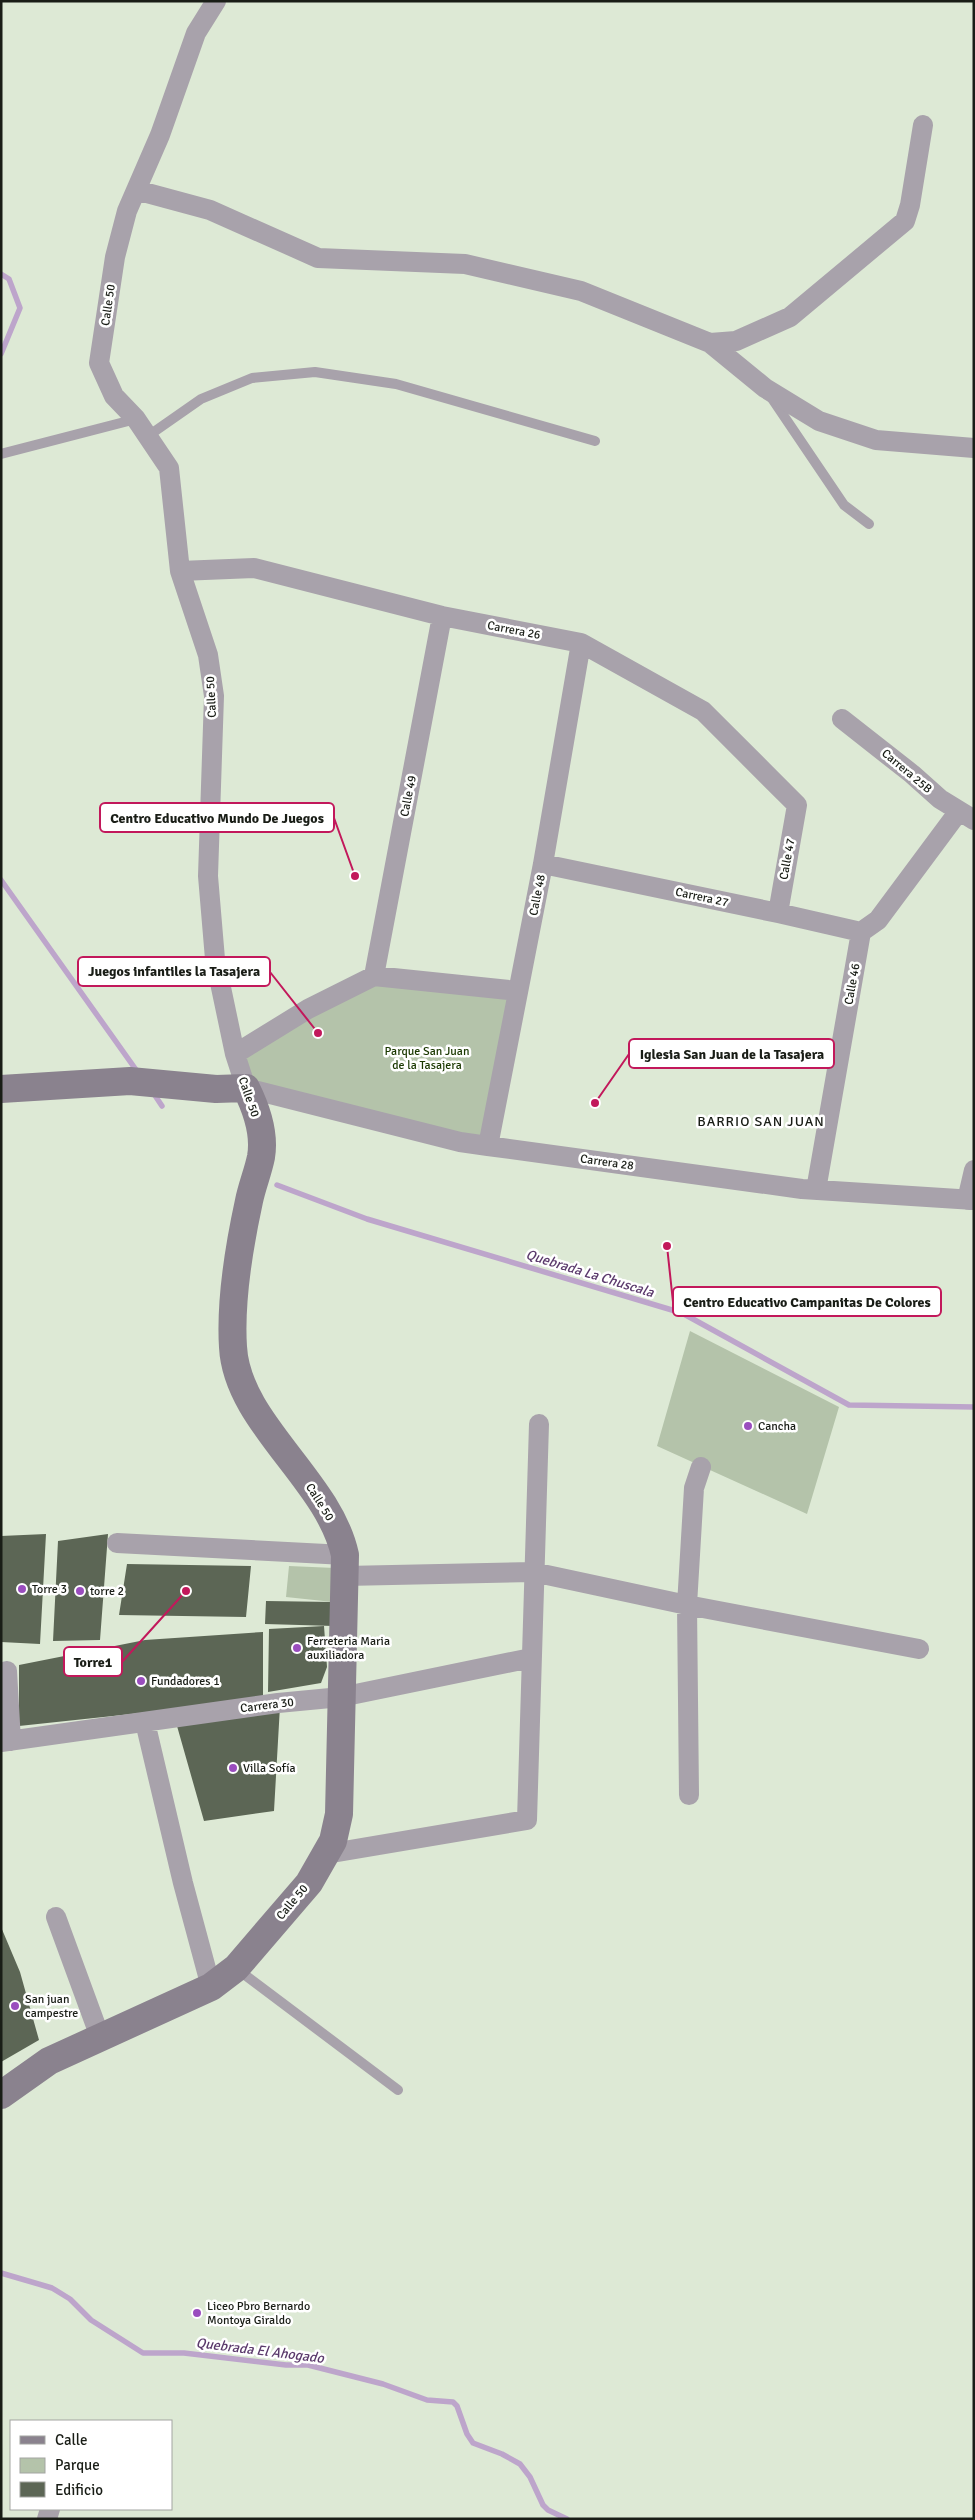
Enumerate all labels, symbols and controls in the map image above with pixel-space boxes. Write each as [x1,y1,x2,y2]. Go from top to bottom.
street label: Calle 50 [98,283,119,327]
street label: Carrera 26 [486,618,542,643]
street label: Calle 50 [203,676,220,718]
street label: Carrera 25B [878,746,935,797]
street label: Calle 49 [397,774,420,818]
callout: Centro Educativo Mundo De Juegos [100,803,334,832]
text: Centro Educativo Mundo De Juegos [110,810,324,827]
street label: Calle 47 [776,837,798,881]
street label: Calle 48 [526,873,549,917]
street label: Carrera 27 [674,885,730,910]
callout: Juegos infantiles la Tasajera [78,957,270,986]
street label: Calle 46 [841,962,863,1006]
text: Juegos infantiles la Tasajera [88,963,260,980]
callout: Iglesia San Juan de la Tasajera [629,1039,834,1068]
park label: Parque San Juan de la Tasajera [385,1044,469,1073]
text: Iglesia San Juan de la Tasajera [640,1046,824,1063]
street label: Calle 50 [235,1075,262,1119]
district label: BARRIO SAN JUAN [697,1113,825,1130]
street label: Carrera 28 [579,1151,635,1174]
water label: Quebrada La Chuscala [524,1246,657,1301]
callout: Centro Educativo Campanitas De Colores [673,1287,941,1316]
text: Centro Educativo Campanitas De Colores [683,1294,931,1311]
place label: Cancha [758,1419,796,1434]
marker: Cancha [742,1420,754,1432]
street label: Calle 50 [302,1481,337,1524]
place label: Torre 3 [32,1582,67,1597]
marker: Torre 3 [16,1583,28,1595]
place label: torre 2 [90,1584,124,1599]
marker: torre 2 [74,1585,86,1597]
place label: Ferreteria Maria auxiliadora [307,1634,390,1663]
marker: Ferreteria Maria auxiliadora [291,1642,303,1654]
callout: Torre1 [64,1647,122,1676]
text: Torre1 [74,1654,113,1671]
place label: Fundadores 1 [151,1674,220,1689]
marker: Fundadores 1 [135,1675,147,1687]
street label: Carrera 30 [239,1695,295,1716]
place label: Villa Sofía [243,1761,296,1776]
marker: Villa Sofía [227,1762,239,1774]
street label: Calle 50 [273,1882,312,1923]
place label: San juan campestre [25,1992,78,2021]
marker: San juan campestre [9,2000,21,2012]
place label: Liceo Pbro Bernardo Montoya Giraldo [207,2299,310,2328]
marker: Liceo Pbro Bernardo Montoya Giraldo [191,2307,203,2319]
water label: Quebrada El Ahogado [195,2334,325,2367]
legend [10,2420,172,2510]
text: Calle [55,2431,88,2449]
text: Parque [55,2456,100,2474]
text: Edificio [55,2481,103,2499]

